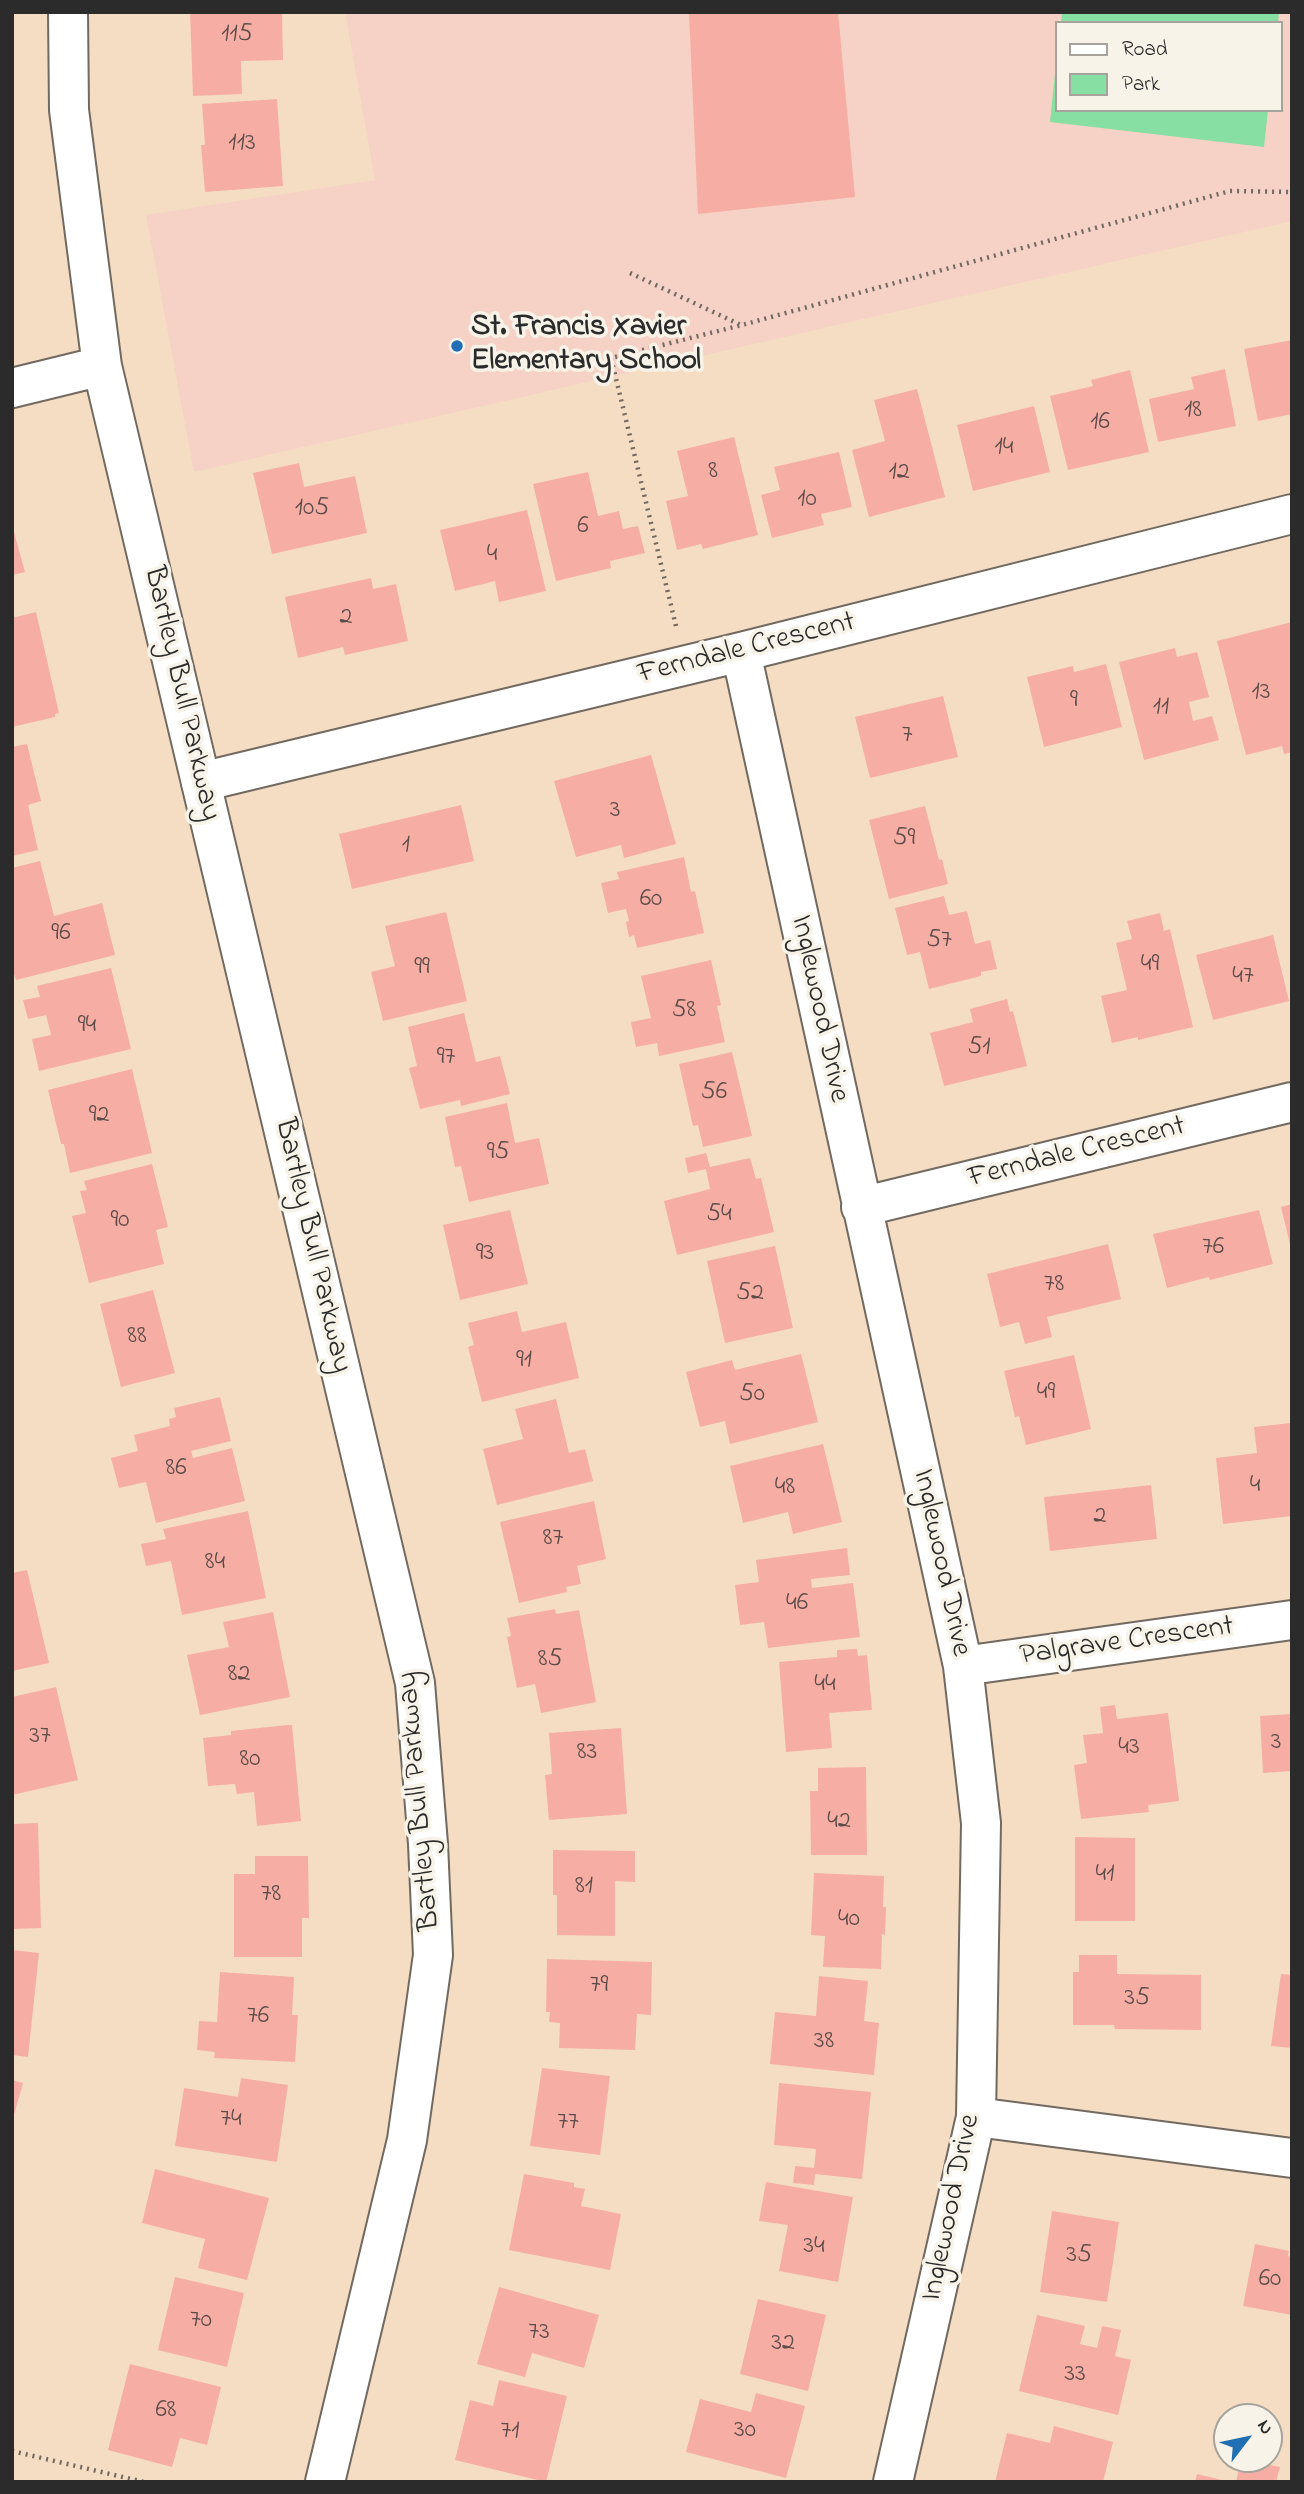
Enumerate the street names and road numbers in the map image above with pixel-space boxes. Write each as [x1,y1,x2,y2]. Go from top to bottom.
street label: Bartley Bull Parkway [133,563,227,825]
street label: Ferndale Crescent [635,606,859,694]
street label: Inglewood Drive [781,912,855,1106]
street label: Ferndale Crescent [965,1110,1189,1198]
street label: Bartley Bull Parkway [264,1115,358,1377]
street label: Inglewood Drive [903,1466,977,1660]
street label: Palgrave Crescent [1018,1610,1236,1676]
street label: Bartley Bull Parkway [392,1670,450,1932]
street label: Inglewood Drive [916,2111,990,2305]

